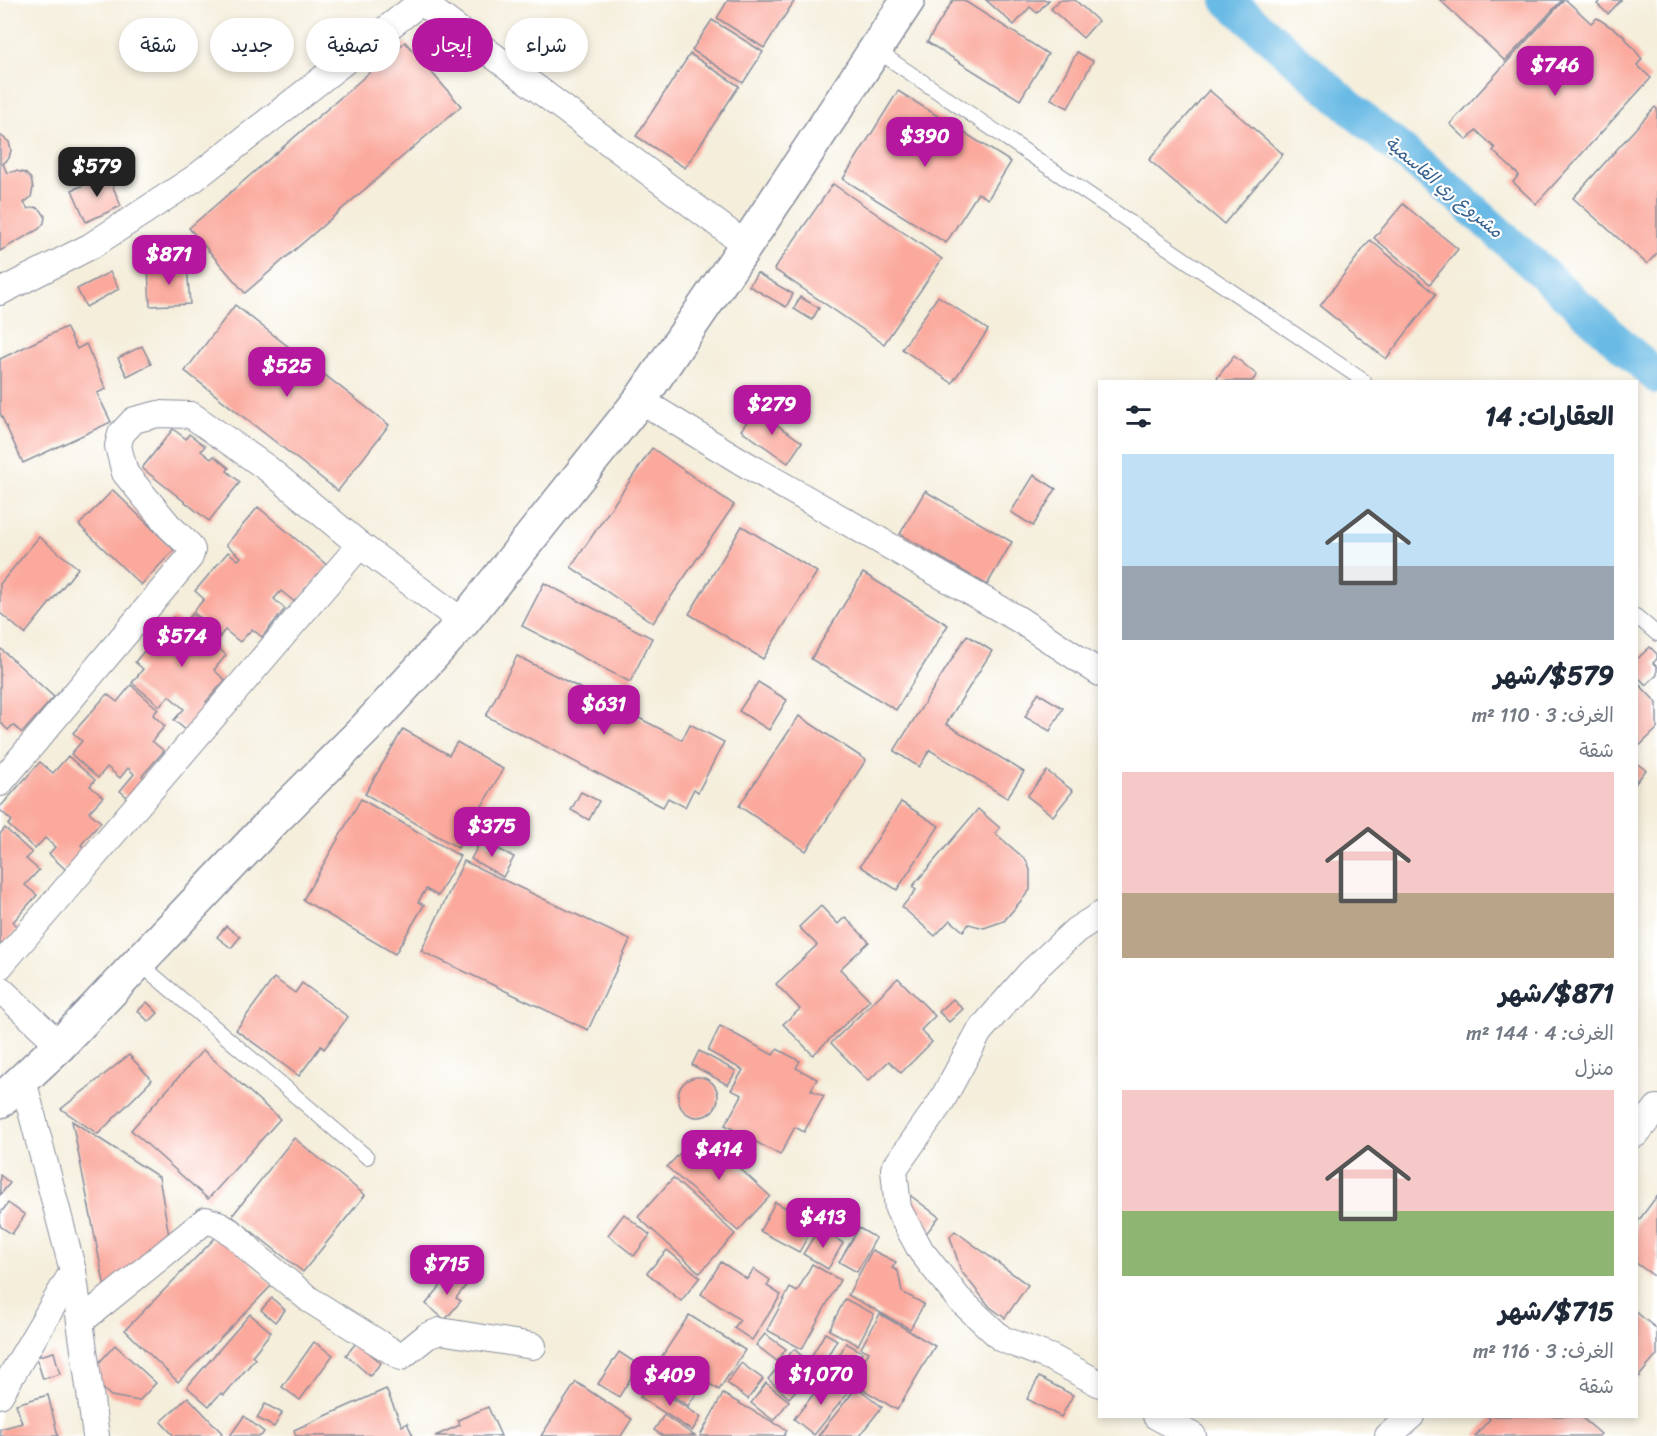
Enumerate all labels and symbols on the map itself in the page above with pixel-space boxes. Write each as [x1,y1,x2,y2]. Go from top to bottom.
pin: $746 [1519,46,1591,97]
pin: $390 [889,117,961,168]
water label: مشروع ري القاسمية [1378,128,1511,247]
pin: $579 [61,147,133,198]
pin: $871 [133,235,205,286]
pin: $525 [251,347,323,398]
pin: $279 [736,385,808,436]
pin: $574 [146,617,218,668]
pin: $631 [568,685,640,736]
pin: $375 [456,807,528,858]
pin: $414 [683,1130,755,1181]
pin: $413 [787,1198,859,1249]
pin: $715 [411,1245,483,1296]
pin: $1,070 [772,1355,870,1406]
pin: $409 [634,1356,706,1407]

